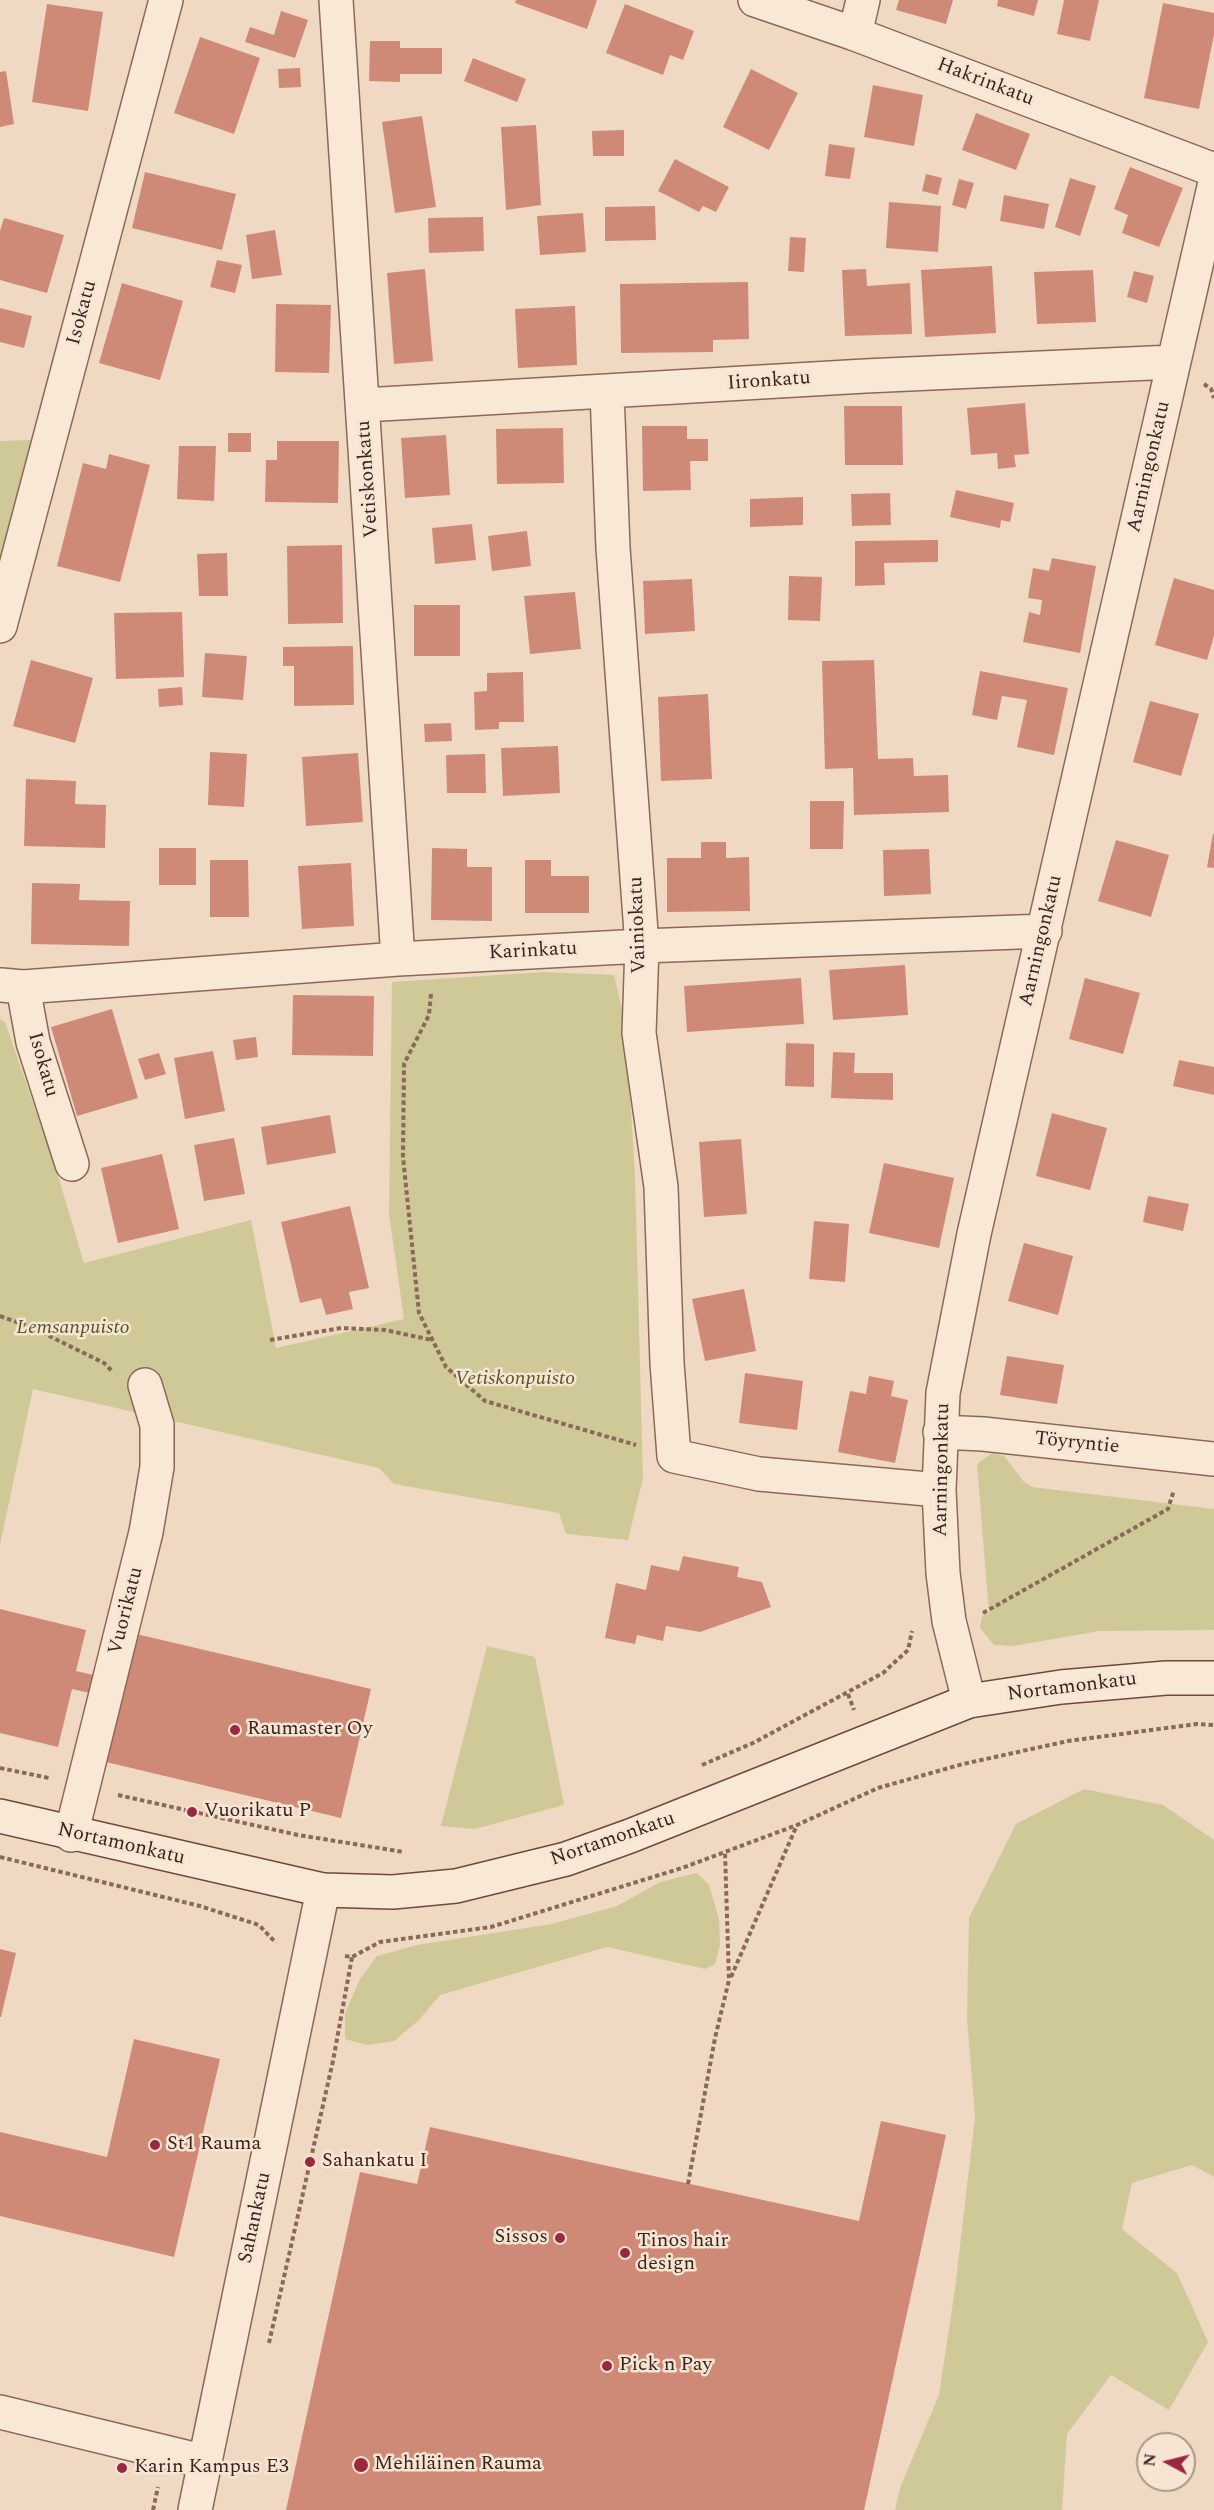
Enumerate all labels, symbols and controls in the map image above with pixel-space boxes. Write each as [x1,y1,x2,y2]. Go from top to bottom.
street label: Hakrinkatu [933,54,1037,112]
street label: Isokatu [63,278,103,348]
street label: Iironkatu [727,367,811,397]
street label: Aarningonkatu [1123,399,1177,535]
street label: Vetiskonkatu [353,420,385,538]
street label: Aarningonkatu [1015,873,1069,1009]
street label: Vainiokatu [625,876,653,974]
street label: Karinkatu [488,938,578,966]
street label: Isokatu [21,1030,63,1100]
park label: Lemsanpuisto [16,1317,130,1341]
park label: Vetiskonpuisto [455,1368,575,1392]
street label: Aarningonkatu [930,1403,956,1537]
street label: Töyryntie [1033,1428,1121,1460]
street label: Vuorikatu [105,1565,149,1657]
street label: Nortamonkatu [1006,1668,1138,1708]
place label: Raumaster Oy [247,1718,373,1742]
marker: Raumaster Oy [228,1723,242,1737]
place label: Vuorikatu P [204,1800,311,1824]
marker: Vuorikatu P [185,1805,199,1819]
street label: Nortamonkatu [548,1807,678,1873]
street label: Nortamonkatu [55,1819,187,1871]
place label: St1 Rauma [167,2133,261,2157]
marker: St1 Rauma [148,2138,162,2152]
place label: Sahankatu I [322,2150,427,2174]
marker: Sahankatu I [303,2155,317,2169]
street label: Sahankatu [235,2170,277,2266]
place label: Sissos [495,2226,548,2250]
place label: Tinos hair design [637,2230,728,2277]
marker: Sissos [553,2231,567,2245]
marker: Tinos hair design [618,2246,632,2260]
place label: Pick n Pay [619,2354,712,2378]
marker: Pick n Pay [600,2359,614,2373]
north arrow [1136,2432,1196,2492]
text: N [1137,2452,1163,2468]
place label: Mehiläinen Rauma [374,2453,542,2477]
place label: Karin Kampus E3 [134,2456,289,2480]
marker: Mehiläinen Rauma [352,2456,370,2474]
marker: Karin Kampus E3 [115,2461,129,2475]

